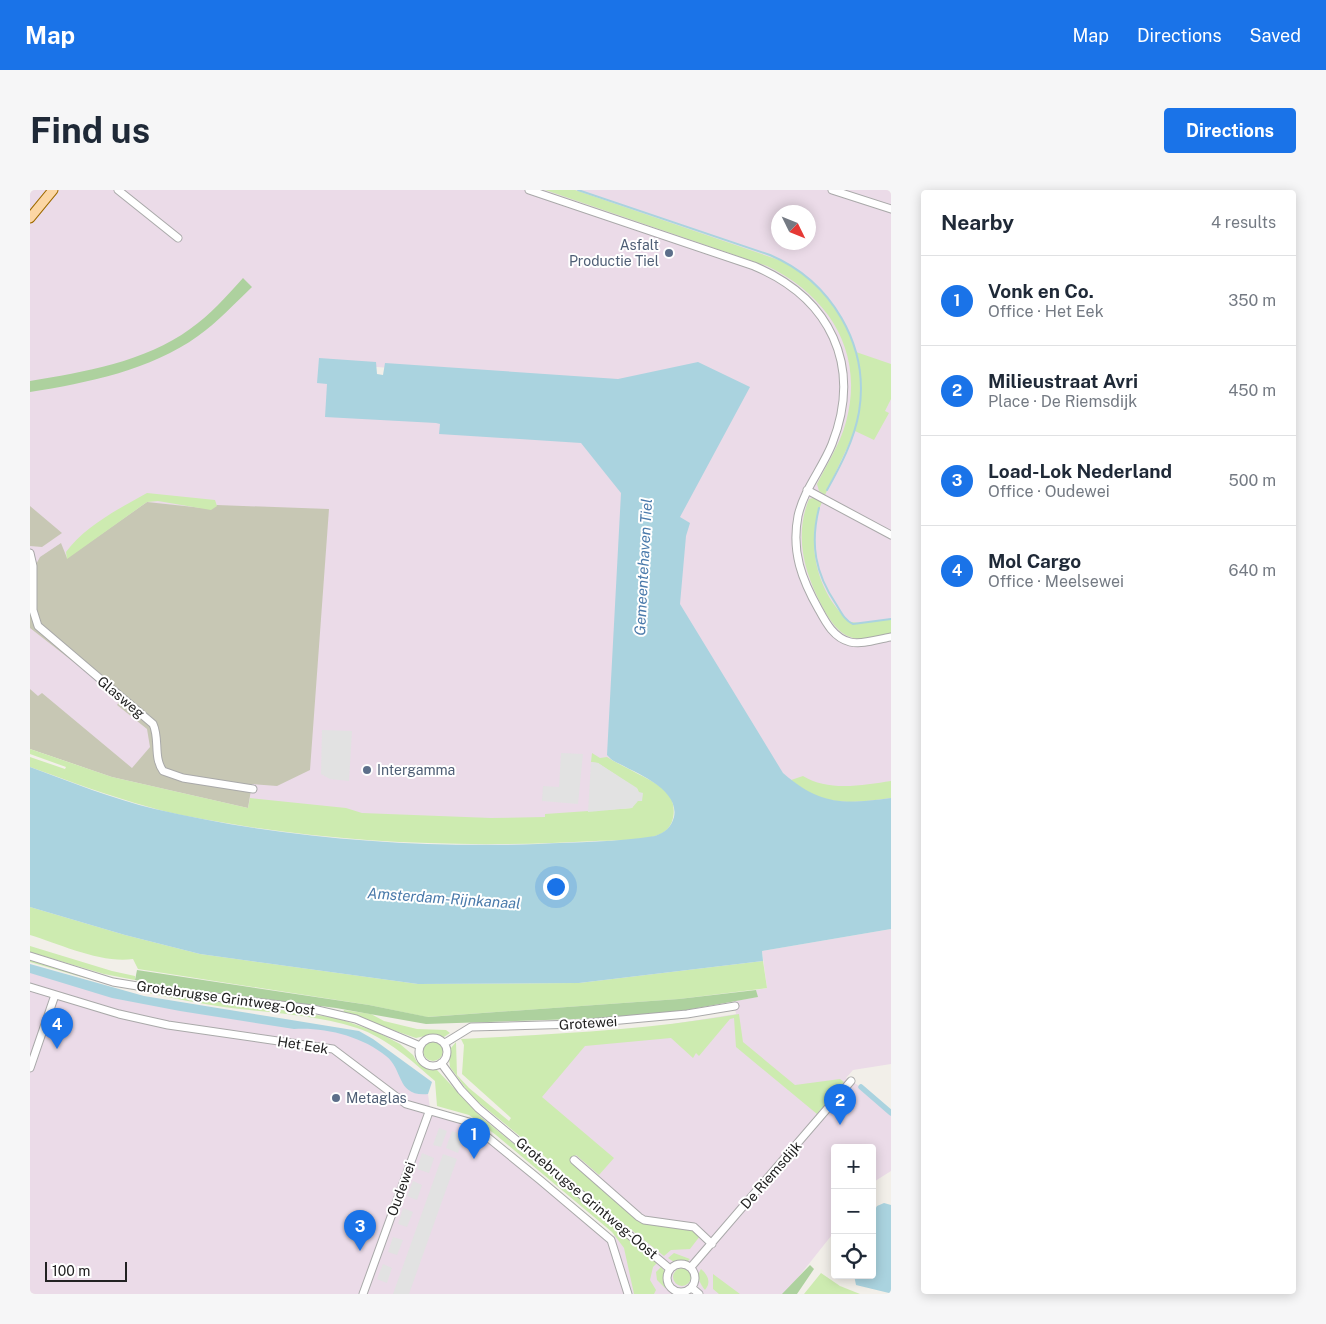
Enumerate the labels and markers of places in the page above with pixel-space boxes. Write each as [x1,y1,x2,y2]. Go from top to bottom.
place label: Asfalt Productie Tiel [569,237,659,269]
marker: Asfalt Productie Tiel [663,247,675,259]
place label: Intergamma [377,762,455,778]
marker: Intergamma [361,764,373,776]
pin: 4 [41,1008,73,1049]
pin: 2 [824,1084,856,1125]
place label: Metaglas [346,1090,407,1106]
marker: Metaglas [330,1092,342,1104]
pin: 1 [458,1118,490,1159]
pin: 3 [344,1210,376,1251]

